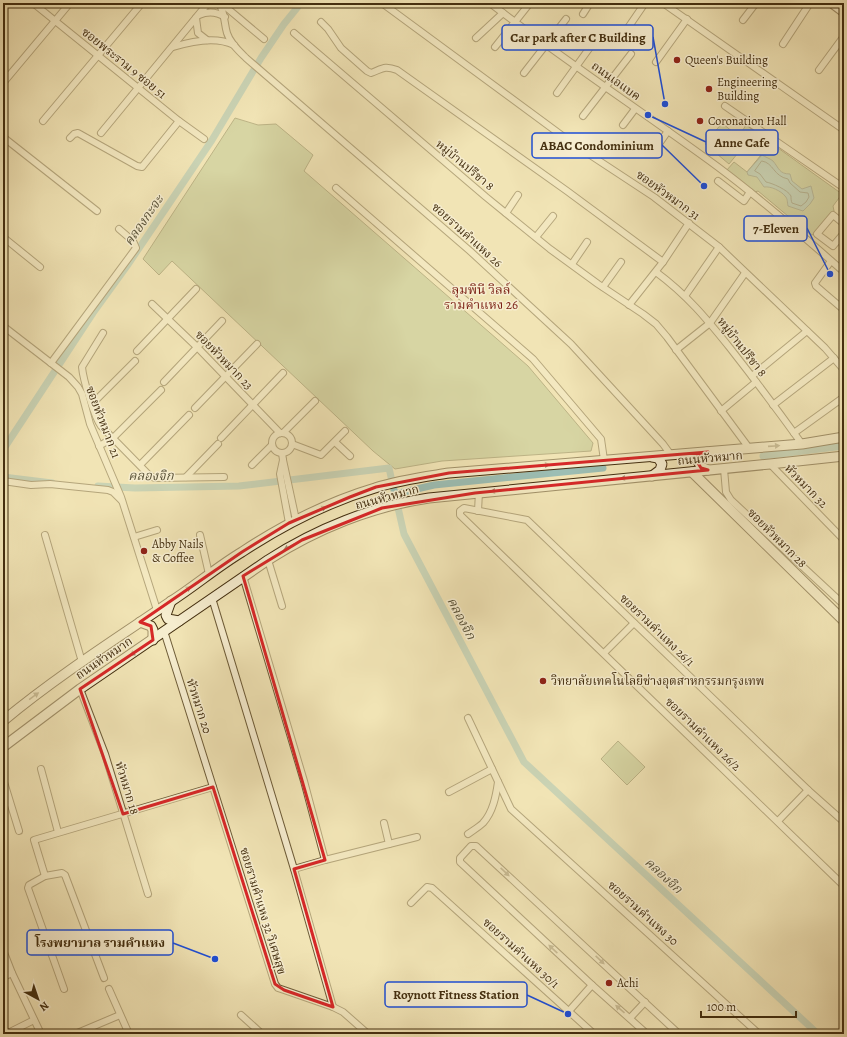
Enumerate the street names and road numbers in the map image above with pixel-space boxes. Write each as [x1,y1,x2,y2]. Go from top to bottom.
street label: ซอยพระราม 9 ซอย 51 [78,24,170,102]
street label: ถนนเอแบค [588,58,644,104]
street label: หมู่บ้านปรีชา 8 [433,136,498,194]
street label: ซอยหัวหมาก 31 [633,166,703,224]
street label: ซอยรามคำแหง 26 [428,199,506,271]
street label: หมู่บ้านปรีชา 8 [714,314,770,380]
street label: ซอยหัวหมาก 23 [192,327,256,393]
street label: ซอยหัวหมาก 21 [82,384,124,460]
street label: ถนนหัวหมาก [677,447,743,469]
street label: หัวหมาก 32 [781,461,831,512]
street label: ถนนหัวหมาก [353,481,421,513]
street label: ซอยหัวหมาก 28 [744,505,810,571]
street label: ซอยรามคำแหง 26/1 [616,590,698,670]
street label: ถนนหัวหมาก [72,633,136,683]
street label: หัวหมาก 20 [183,677,215,735]
street label: ซอยรามคำแหง 26/2 [662,694,744,774]
street label: หัวหมาก 18 [111,760,143,817]
street label: ซอยรามคำแหง 32 วิเศษสุข [236,846,290,976]
street label: ซอยรามคำแหง 30 [604,877,682,949]
street label: ซอยรามคำแหง 30/1 [479,914,563,992]

